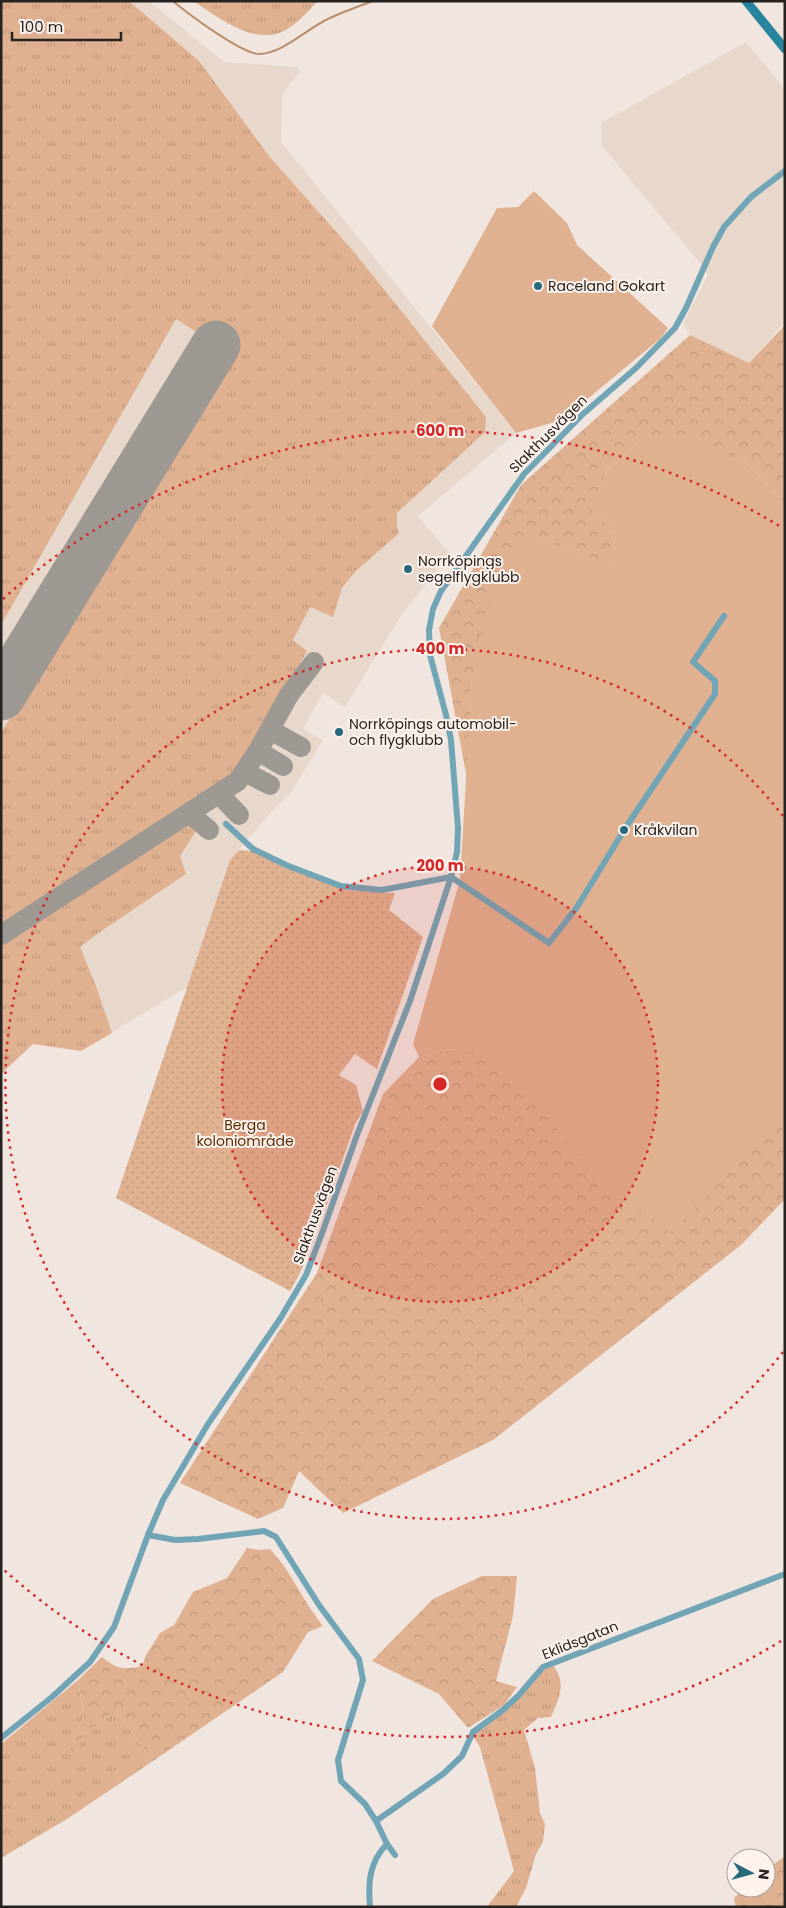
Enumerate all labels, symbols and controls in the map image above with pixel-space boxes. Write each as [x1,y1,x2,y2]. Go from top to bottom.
scale bar [12,10,121,42]
text: 100 m [20,16,63,37]
place label: Raceland Gokart [548,276,665,296]
marker: Raceland Gokart [532,280,544,292]
street label: Slakthusvägen [504,390,592,478]
text: 600 m [416,420,464,441]
place label: Norrköpings segelflygklubb [418,551,520,587]
marker: Norrköpings segelflygklubb [402,563,414,575]
text: 400 m [416,638,465,659]
place label: Norrköpings automobil- och flygklubb [349,714,517,750]
marker: Norrköpings automobil- och flygklubb [333,726,345,738]
place label: Kråkvilan [634,820,697,840]
marker: Kråkvilan [618,824,630,836]
text: 200 m [416,855,464,876]
centre of rings [431,1075,449,1093]
park label: Berga koloniområde [196,1115,294,1151]
street label: Slakthusvägen [288,1163,342,1267]
street label: Eklidsgatan [539,1616,621,1664]
north arrow [726,1848,776,1898]
text: N [753,1868,774,1881]

